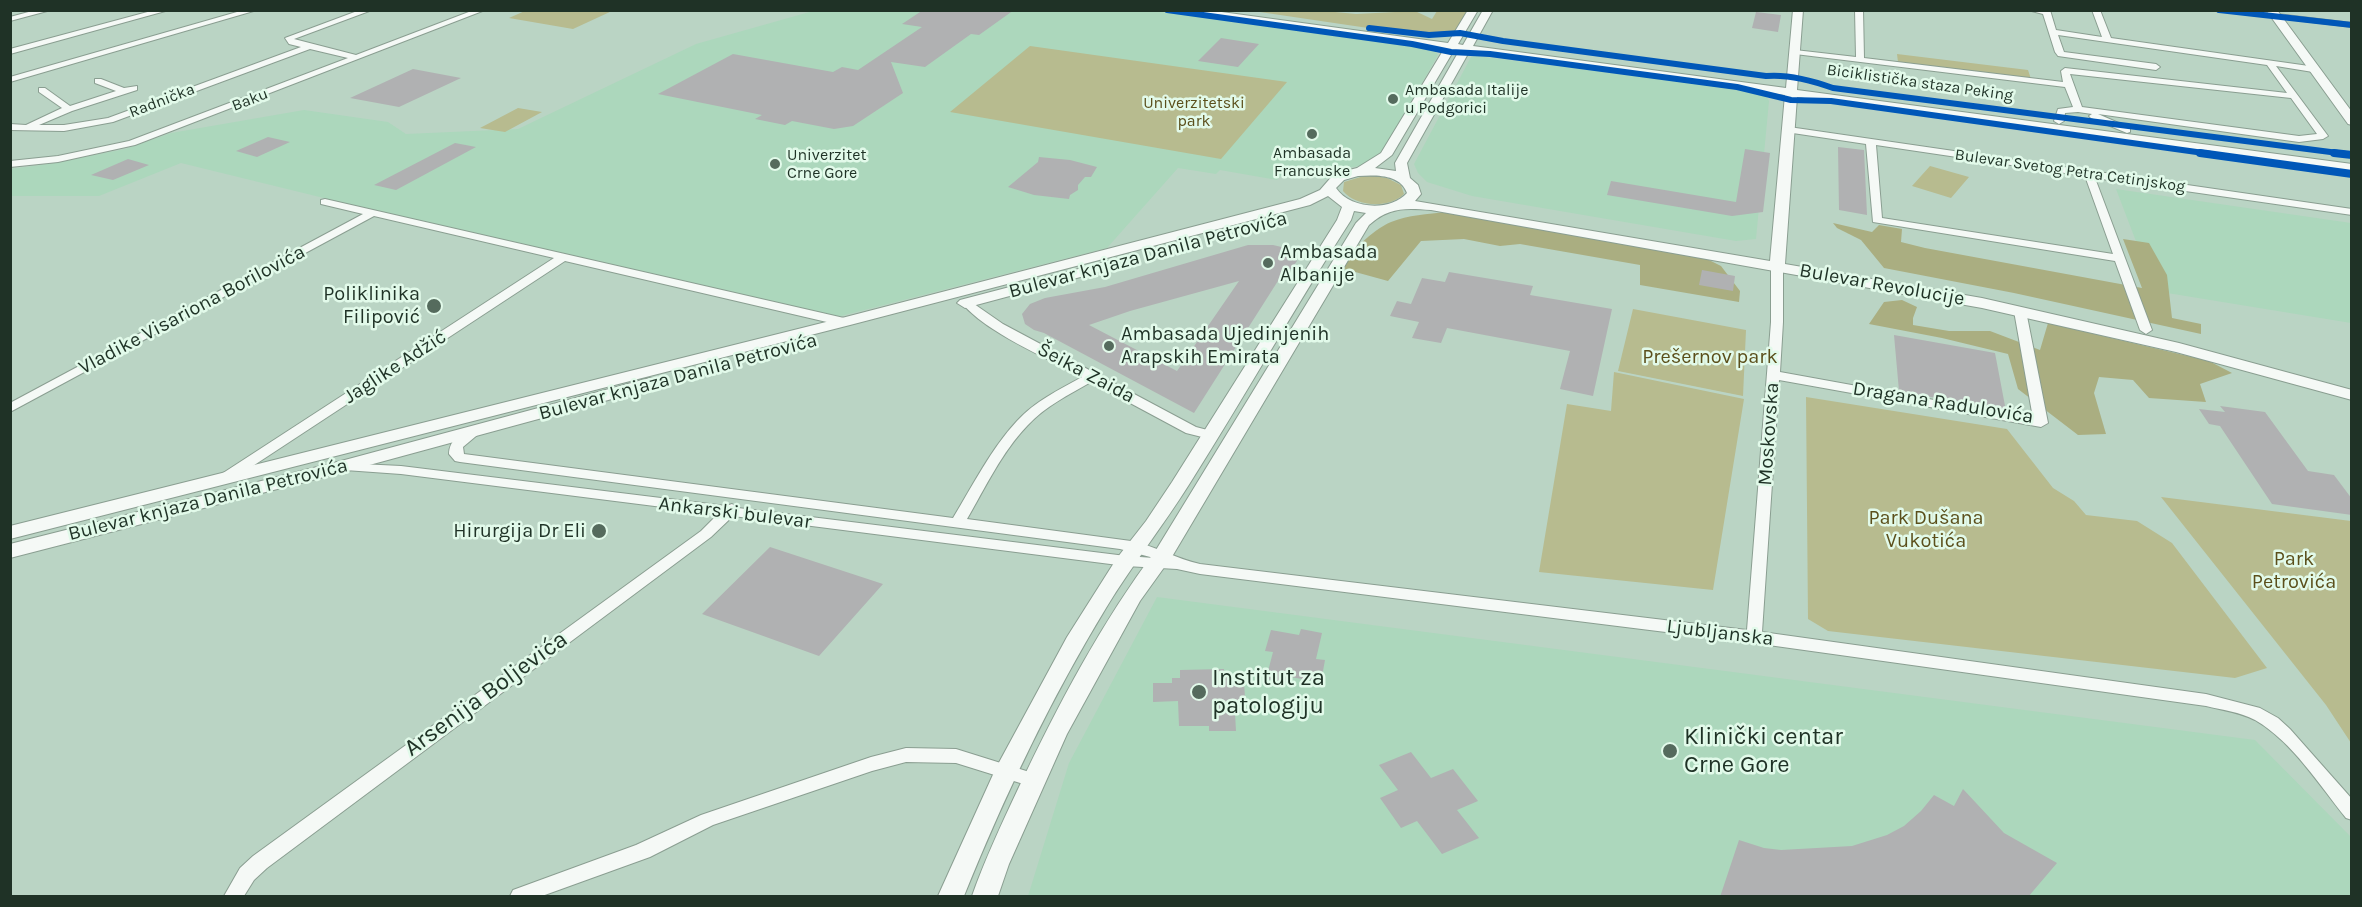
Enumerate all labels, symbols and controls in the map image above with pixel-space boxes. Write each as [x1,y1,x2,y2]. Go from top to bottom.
street label: Biciklistička staza Peking [1826,60,2014,106]
street label: Radnička [127,80,197,122]
place label: Ambasada Italije u Podgorici [1405,80,1529,118]
street label: Baku [229,84,271,116]
marker: Ambasada Italije u Podgorici [1386,92,1400,106]
park label: Univerzitetski park [1143,93,1245,131]
marker: Ambasada Francuske [1305,127,1319,141]
place label: Ambasada Francuske [1273,143,1351,181]
place label: Univerzitet Crne Gore [787,145,867,183]
street label: Bulevar Svetog Petra Cetinjskog [1954,145,2186,197]
marker: Univerzitet Crne Gore [768,157,782,171]
street label: Bulevar knjaza Danila Petrovića [1006,206,1290,304]
street label: Vladike Visariona Borilovića [75,240,309,380]
place label: Ambasada Albanije [1280,240,1377,287]
marker: Ambasada Albanije [1261,256,1275,270]
street label: Bulevar Revolucije [1797,259,1967,311]
place label: Poliklinika Filipović [323,282,420,329]
marker: Poliklinika Filipović [425,297,443,315]
place label: Ambasada Ujedinjenih Arapskih Emirata [1121,322,1329,369]
street label: Jaglike Adžić [339,325,451,409]
street label: Bulevar knjaza Danila Petrovića [536,328,820,426]
street label: Šeika Zaida [1033,337,1139,409]
marker: Ambasada Ujedinjenih Arapskih Emirata [1102,339,1116,353]
park label: Prešernov park [1642,345,1778,369]
street label: Dragana Radulovića [1851,377,2035,429]
street label: Moskovska [1753,382,1785,486]
street label: Bulevar knjaza Danila Petrovića [66,454,350,546]
street label: Ankarski bulevar [657,492,813,534]
park label: Park Dušana Vukotića [1868,506,1984,553]
place label: Hirurgija Dr Eli [453,519,586,543]
marker: Hirurgija Dr Eli [590,522,608,540]
park label: Park Petrovića [2252,547,2336,594]
street label: Ljubljanska [1665,615,1775,651]
street label: Arsenija Boljevića [399,625,573,763]
place label: Institut za patologiju [1212,664,1325,720]
marker: Institut za patologiju [1190,683,1208,701]
place label: Klinički centar Crne Gore [1684,723,1843,779]
marker: Klinički centar Crne Gore [1661,742,1679,760]

